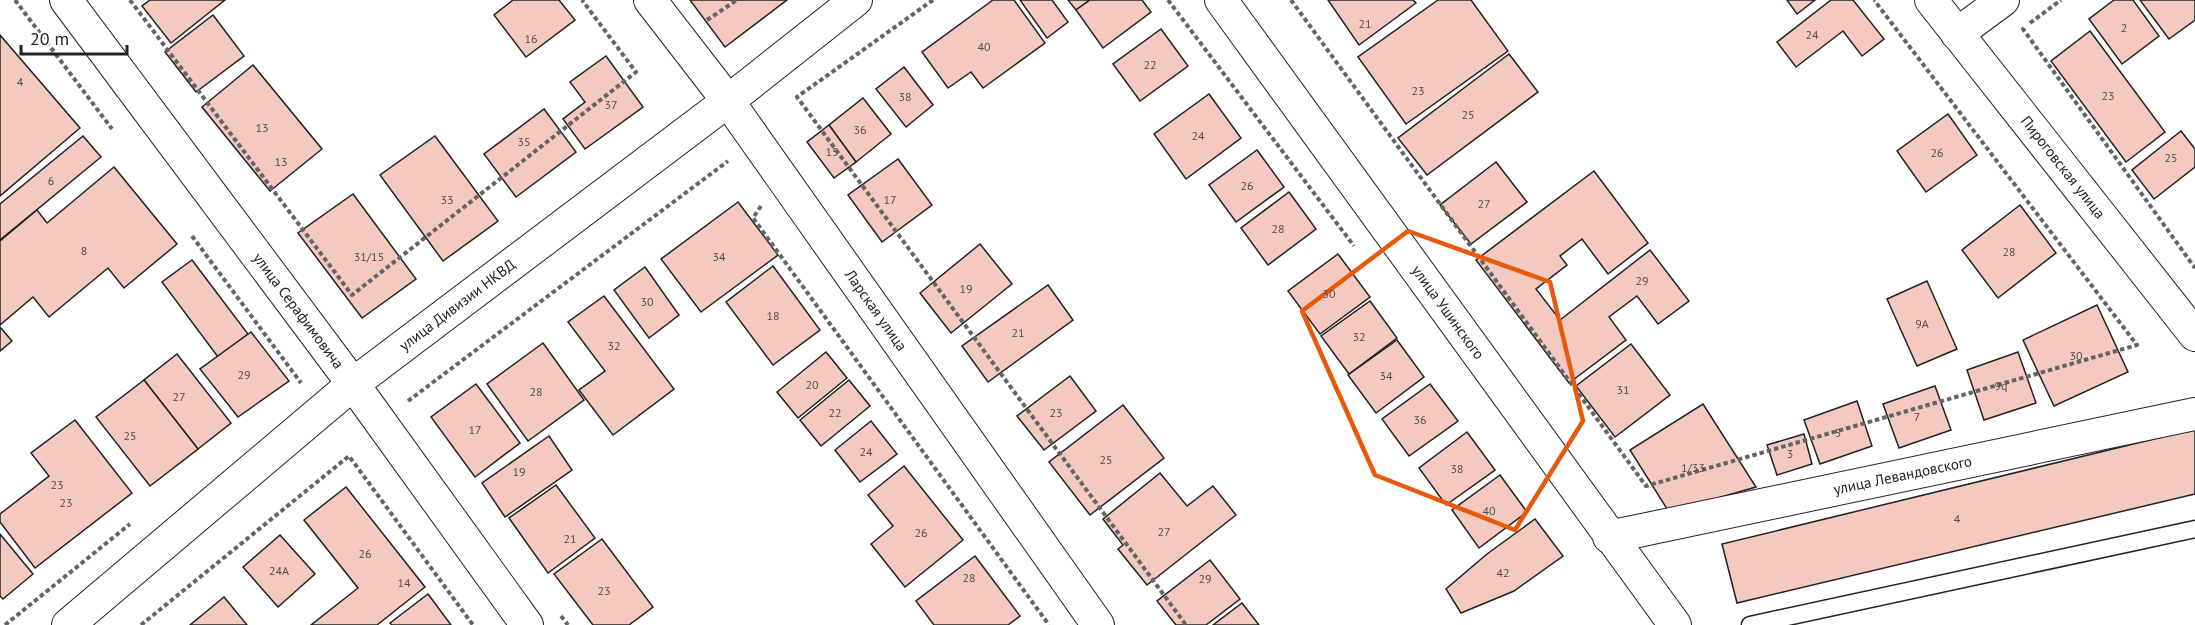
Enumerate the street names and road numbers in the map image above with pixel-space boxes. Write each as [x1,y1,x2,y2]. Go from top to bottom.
street label: Пироговская улица [2017,112,2110,222]
street label: улица Серафимовича [249,249,348,372]
street label: улица Дивизии НКВД [395,255,519,355]
street label: улица Ушинского [1408,261,1489,363]
street label: Ларская улица [840,265,912,355]
street label: улица Левандовского [1832,451,1973,499]

